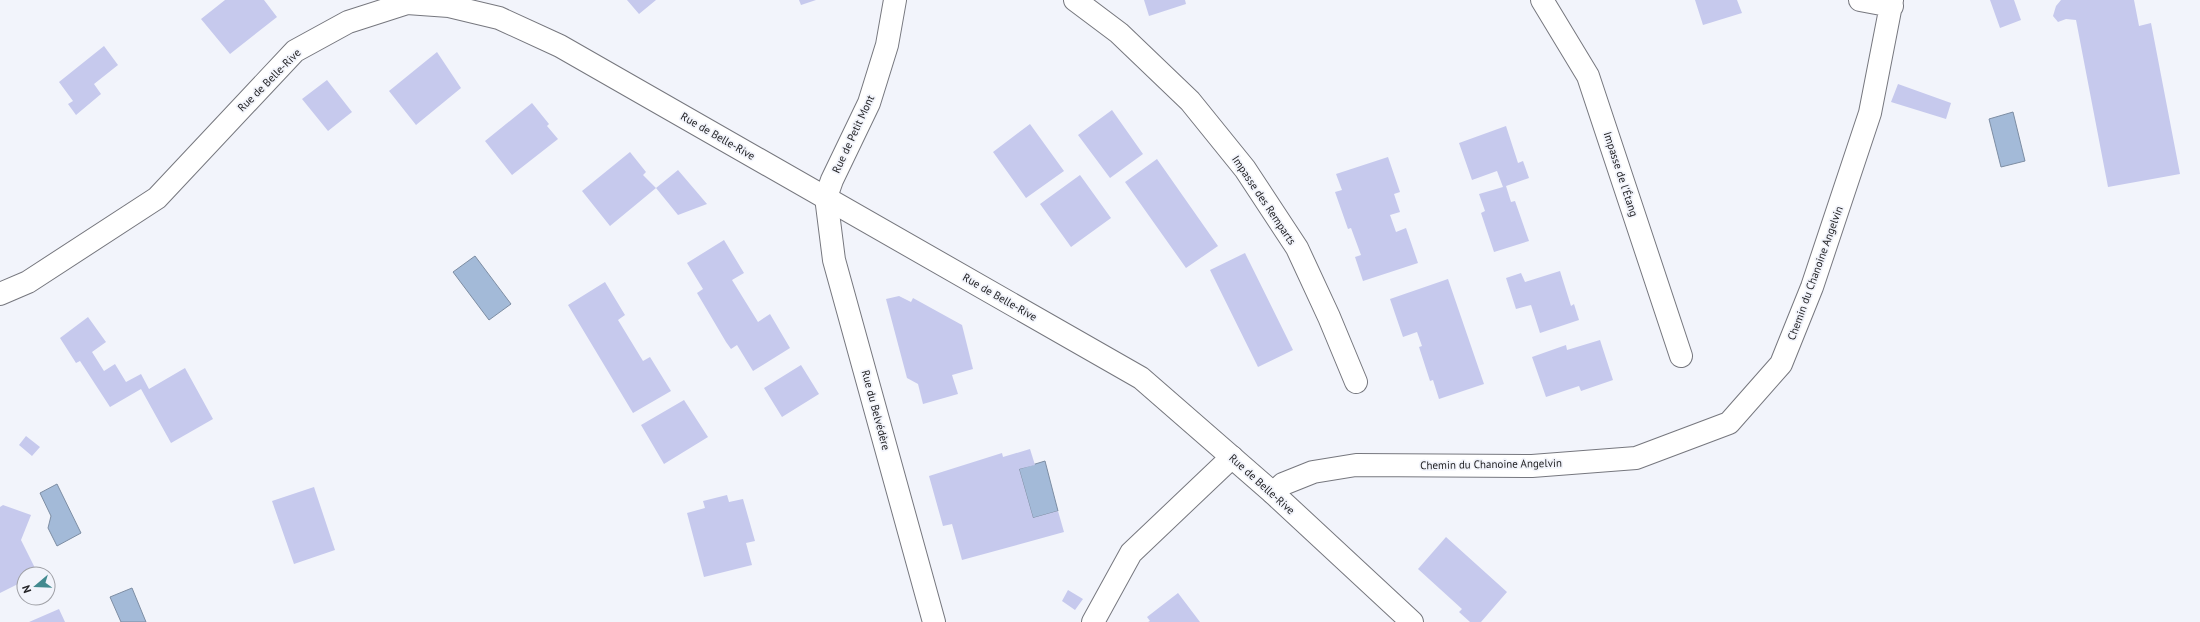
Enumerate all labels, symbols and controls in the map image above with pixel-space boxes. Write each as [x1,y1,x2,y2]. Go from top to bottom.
street label: Rue de Belle-Rive [235,45,304,114]
street label: Rue de Petit Mont [829,93,877,175]
street label: Rue de Belle-Rive [678,109,758,163]
street label: Impasse de l'Étang [1601,130,1641,218]
street label: Impasse des Remparts [1229,153,1299,248]
street label: Chemin du Chanoine Angelvin [1784,204,1846,342]
street label: Rue de Belle-Rive [960,270,1040,324]
street label: Rue du Belvédère [859,368,894,452]
street label: Rue de Belle-Rive [1226,451,1298,517]
street label: Chemin du Chanoine Angelvin [1420,456,1562,472]
north arrow [16,566,56,606]
text: N [19,584,34,595]

